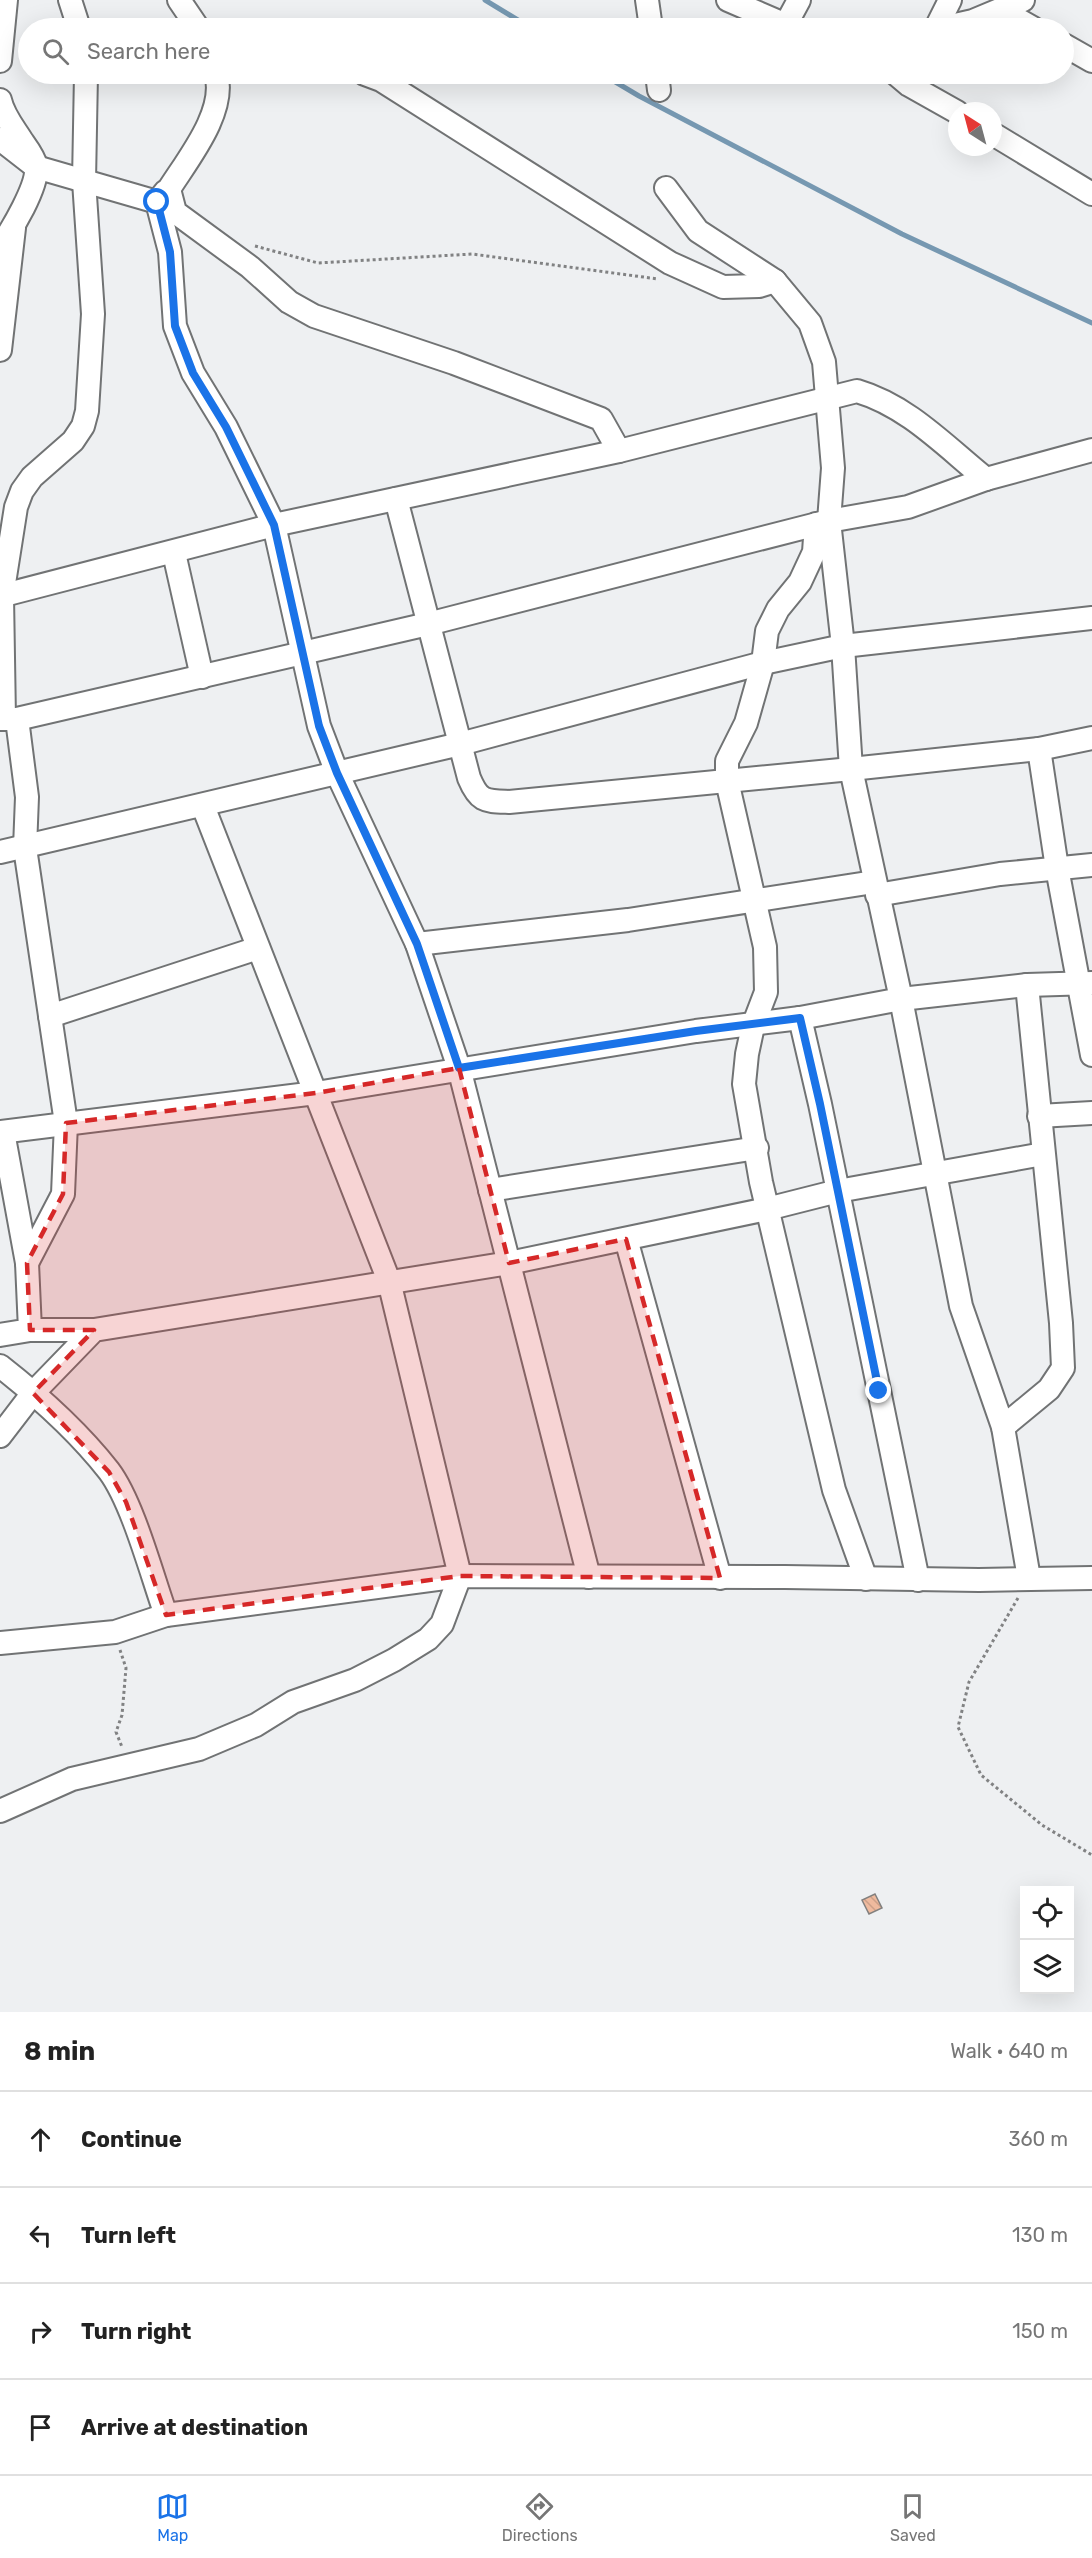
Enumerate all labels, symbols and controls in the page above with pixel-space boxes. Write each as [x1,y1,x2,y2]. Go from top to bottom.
search box [18,18,1074,84]
icon: search [39,35,72,68]
text: Search here [87,38,210,65]
north arrow [948,102,1002,156]
route start [143,188,169,214]
route end [865,1377,891,1403]
map controls [1020,1886,1074,1994]
button: locate [1020,1886,1074,1940]
button: layers [1020,1940,1074,1994]
text: 8 min [24,2036,95,2067]
text: Walk · 640 m [950,2039,1068,2063]
icon: ahead [24,2123,57,2156]
text: Continue [81,2126,182,2153]
text: 360 m [1009,2127,1068,2151]
icon: left [24,2219,57,2252]
text: Turn left [81,2222,176,2249]
text: 130 m [1012,2223,1068,2247]
icon: right [24,2315,57,2348]
text: Turn right [81,2318,191,2345]
text: 150 m [1012,2319,1068,2343]
icon: arrive [24,2411,57,2444]
text: Arrive at destination [81,2414,308,2441]
tab: Map [156,2490,189,2545]
tab: Directions [502,2490,578,2545]
tab: Saved [890,2490,936,2545]

